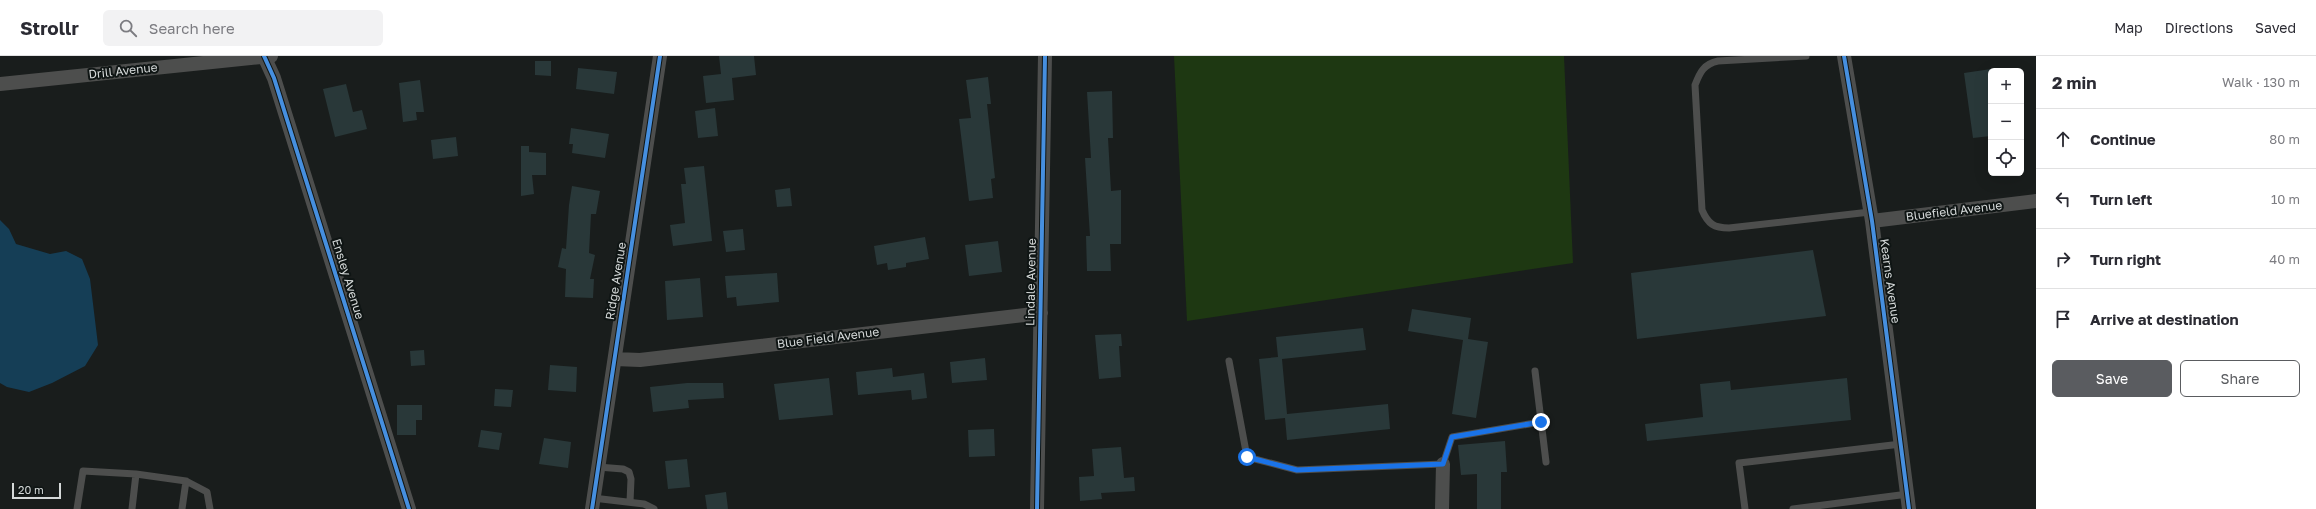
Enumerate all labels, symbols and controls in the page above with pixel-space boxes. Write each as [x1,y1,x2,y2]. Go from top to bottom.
search box [103,10,383,46]
text: Strollr [20,16,79,39]
icon: search [117,17,139,39]
text: Search here [149,19,235,37]
text: Map [2114,19,2143,36]
text: Directions [2165,19,2233,36]
text: Saved [2255,19,2296,36]
street label: Drill Avenue [88,59,158,82]
map controls [1988,68,2024,176]
button: + [1988,68,2024,104]
text: 2 min [2052,72,2096,93]
text: Walk · 130 m [2222,74,2300,90]
button: − [1988,104,2024,140]
icon: ahead [2052,128,2074,150]
text: Continue [2090,130,2156,148]
text: 80 m [2269,131,2300,147]
button: locate [1988,140,2024,176]
icon: left [2052,188,2074,210]
text: Turn left [2090,190,2152,208]
text: 10 m [2271,191,2300,207]
street label: Bluefield Avenue [1905,197,2003,224]
street label: Ensley Avenue [329,237,368,321]
street label: Lindale Avenue [1022,238,1039,326]
street label: Kearns Avenue [1877,238,1904,324]
street label: Ridge Avenue [602,241,629,321]
icon: right [2052,248,2074,270]
text: Turn right [2090,250,2161,268]
text: 40 m [2269,251,2300,267]
icon: arrive [2052,308,2074,330]
text: Arrive at destination [2090,310,2239,328]
street label: Blue Field Avenue [776,324,880,351]
button: Save [2052,360,2172,397]
button: Share [2180,360,2300,397]
route end [1532,413,1550,431]
route start [1238,448,1256,466]
scale bar [12,481,61,500]
text: 20 m [18,483,44,496]

